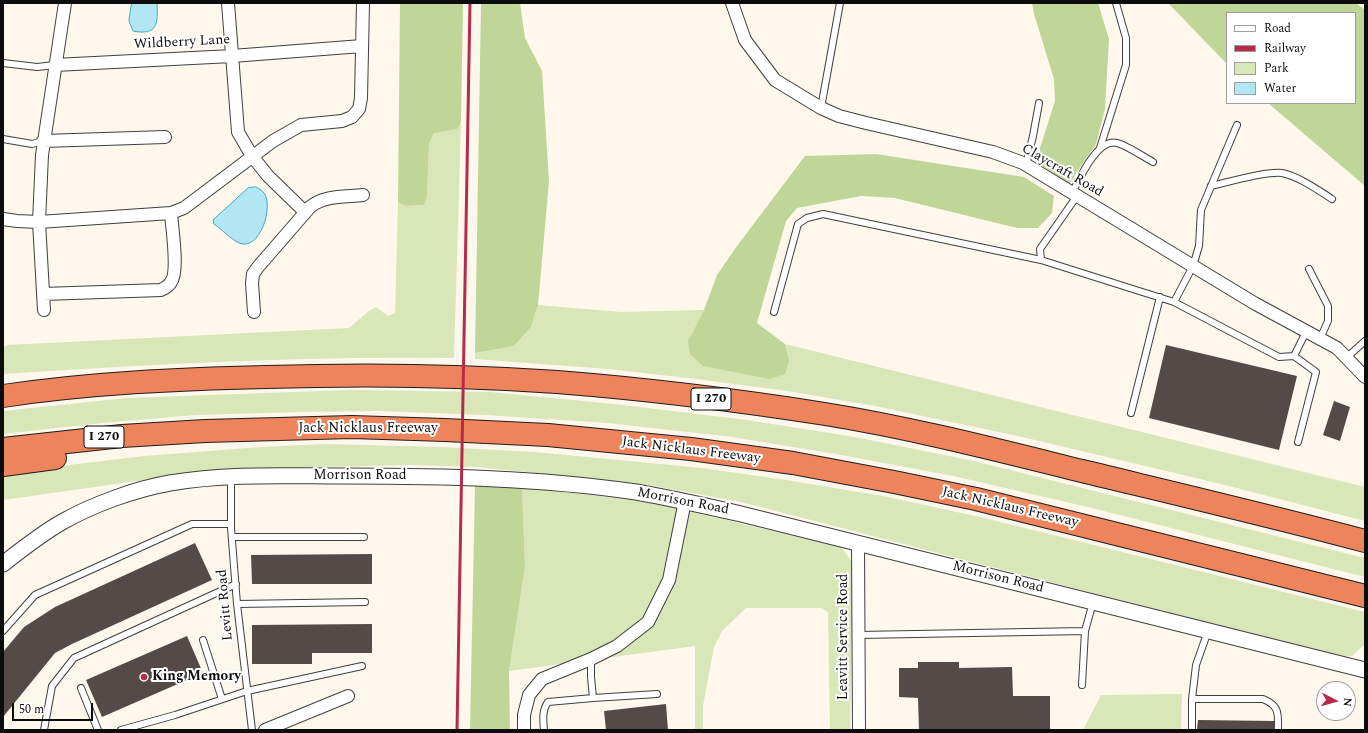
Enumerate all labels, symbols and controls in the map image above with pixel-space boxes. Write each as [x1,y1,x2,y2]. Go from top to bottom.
legend [1226,12,1356,104]
text: Road [1264,19,1291,38]
street label: Wildberry Lane [133,32,231,54]
text: Railway [1264,39,1306,58]
text: Park [1264,59,1289,78]
text: Water [1264,79,1296,98]
street label: Claycraft Road [1018,141,1106,201]
road number: I 270 [691,388,731,410]
street label: Jack Nicklaus Freeway [298,421,438,437]
road number: I 270 [84,426,124,448]
street label: Jack Nicklaus Freeway [621,434,761,468]
street label: Morrison Road [313,468,407,484]
street label: Jack Nicklaus Freeway [940,484,1080,532]
street label: Morrison Road [636,485,730,519]
street label: Morrison Road [951,559,1045,597]
street label: Levitt Road [215,569,237,641]
street label: Leavitt Service Road [836,574,852,700]
place label: King Memory [152,669,241,685]
marker: King Memory [139,672,149,682]
north arrow [1316,681,1356,721]
scale bar [14,695,95,721]
text: N [1339,697,1356,708]
text: 50 m [19,700,44,719]

